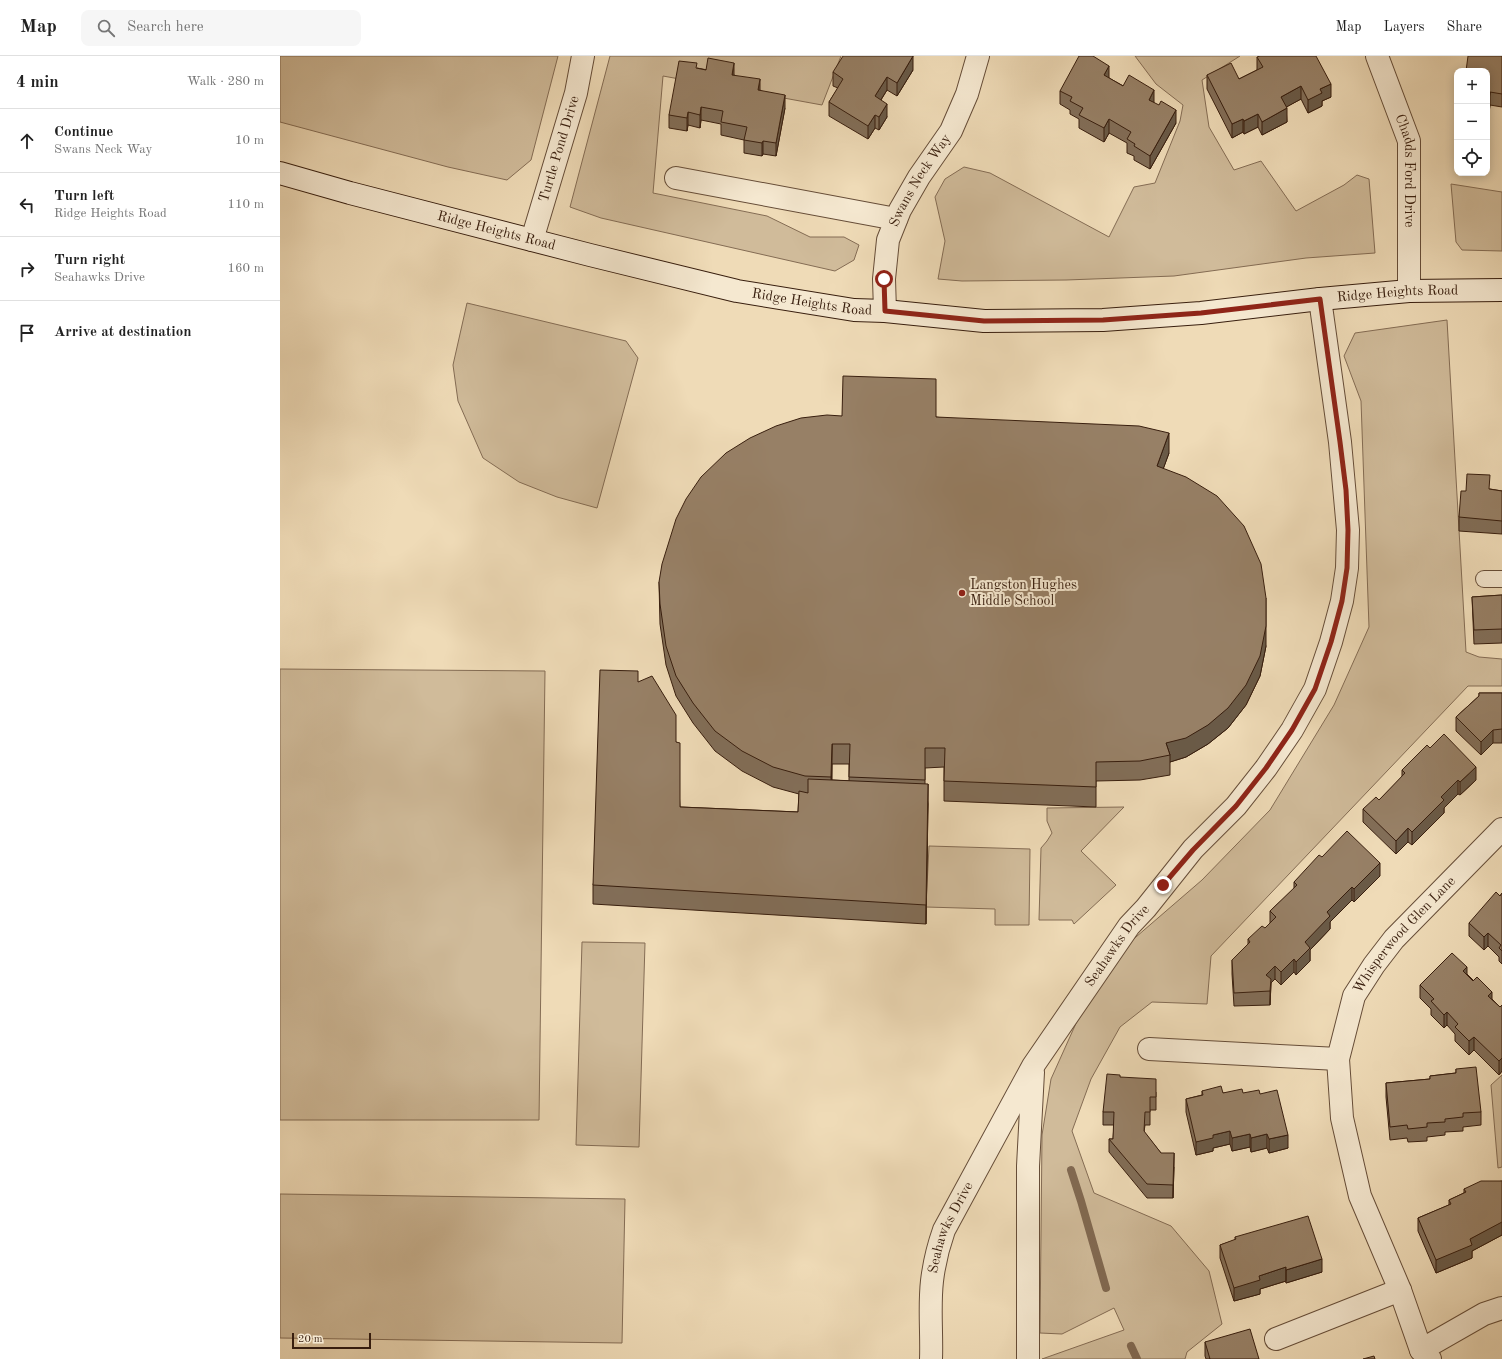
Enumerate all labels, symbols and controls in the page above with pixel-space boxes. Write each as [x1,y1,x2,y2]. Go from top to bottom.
search box [81,10,361,46]
icon: search [95,17,117,39]
text: Map [20,18,57,37]
text: Search here [127,20,204,35]
text: Map [1336,20,1362,34]
text: Layers [1384,20,1425,34]
text: Share [1447,20,1482,34]
map controls [1454,68,1490,176]
button: + [1454,68,1490,104]
text: 4 min [16,74,59,91]
text: Walk · 280 m [187,75,264,88]
street label: Turtle Pond Drive [537,94,582,204]
button: − [1454,104,1490,140]
street label: Chadds Ford Drive [1393,112,1417,227]
text: Continue [54,125,113,140]
icon: ahead [16,130,38,152]
street label: Swans Neck Way [887,131,954,229]
text: 10 m [235,134,264,147]
button: locate [1454,140,1490,176]
text: Swans Neck Way [54,143,152,156]
text: Turn left [54,189,114,204]
icon: left [16,194,38,216]
text: 110 m [227,198,264,211]
text: Ridge Heights Road [54,207,167,220]
street label: Ridge Heights Road [436,209,557,253]
text: Turn right [54,253,125,268]
icon: right [16,258,38,280]
text: 160 m [227,262,264,275]
route start [875,270,893,288]
text: Seahawks Drive [54,271,145,284]
street label: Ridge Heights Road [1336,283,1458,304]
street label: Ridge Heights Road [751,287,872,318]
icon: arrive [16,322,38,344]
text: Arrive at destination [54,325,192,340]
place label: Langston Hughes Middle School [970,578,1077,608]
marker: Langston Hughes Middle School [957,588,967,598]
street label: Whisperwood Glen Lane [1351,874,1458,996]
route end [1154,876,1172,894]
street label: Seahawks Drive [1083,902,1152,989]
street label: Seahawks Drive [926,1180,976,1274]
scale bar [292,1331,371,1350]
text: 20 m [298,1334,323,1345]

